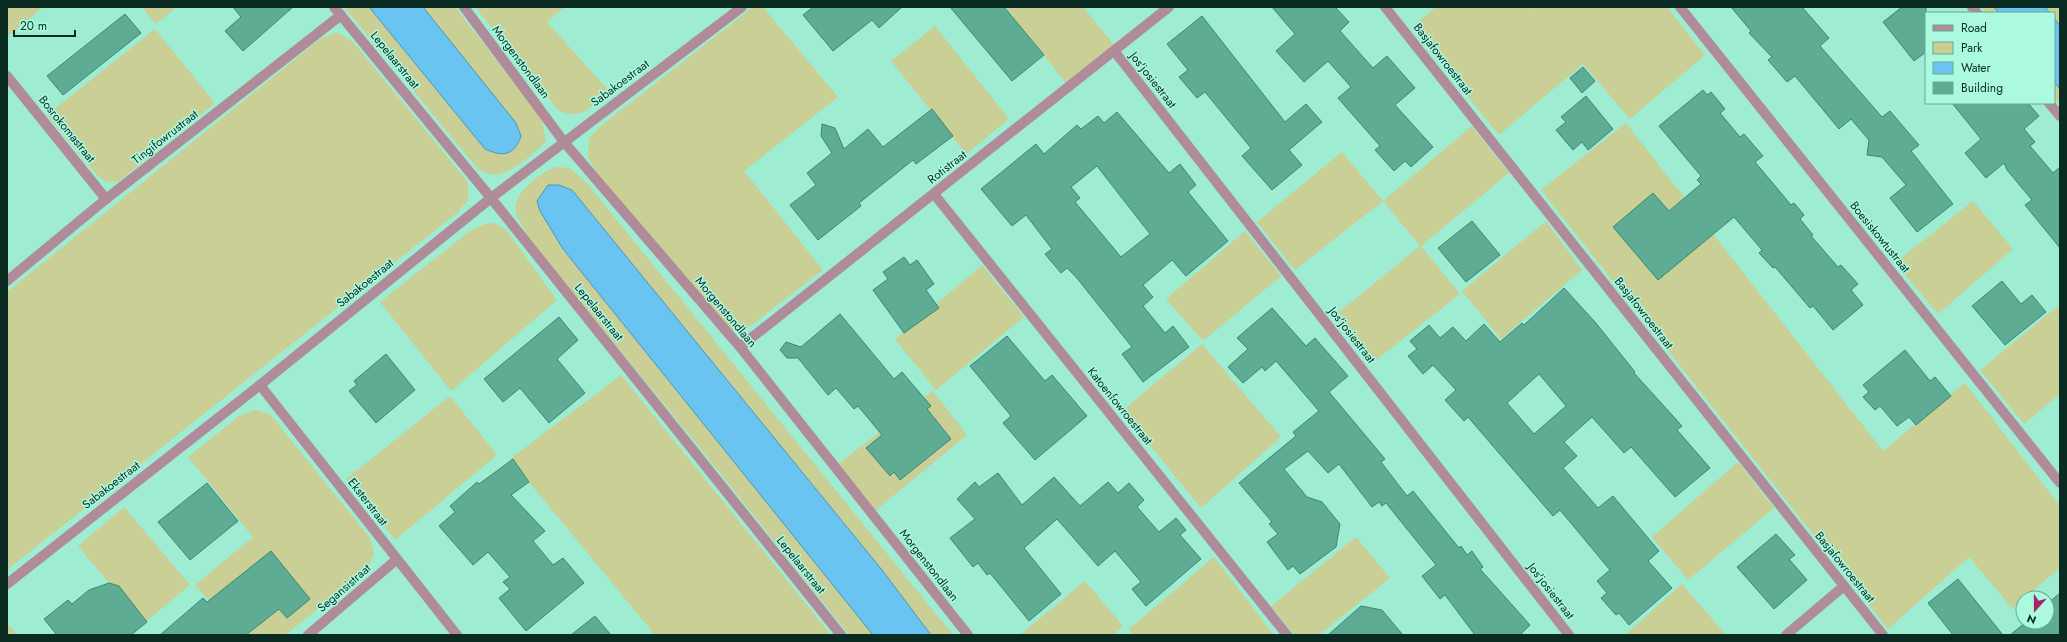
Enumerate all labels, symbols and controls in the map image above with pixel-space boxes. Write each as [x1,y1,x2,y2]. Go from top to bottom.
scale bar [14,12,75,38]
legend [1925,12,2055,104]
text: 20 m [20,17,47,35]
street label: Basjafowroestraat [1409,19,1477,99]
text: Road [1961,19,1987,37]
street label: Morgenstondlaan [487,22,555,102]
street label: Lepelaarstraat [366,27,424,93]
text: Park [1961,39,1983,57]
street label: Jos'josiestraat [1124,46,1181,112]
street label: Sabakoestraat [587,55,653,111]
text: Water [1961,59,1992,77]
text: Building [1961,79,2003,97]
street label: Bosrokomastraat [34,92,100,166]
street label: Tingifowrustraat [128,105,202,169]
street label: Rotistraat [924,146,971,188]
street label: Boesiskowtustraat [1846,197,1915,277]
street label: Sabakoestraat [333,254,398,312]
street label: Morgenstondlaan [691,273,761,351]
street label: Basjafowroestraat [1610,273,1678,353]
street label: Lepelaarstraat [570,279,628,345]
street label: Jos'josiestraat [1323,301,1380,367]
street label: Katoenfowroestraat [1083,363,1157,449]
street label: Sabakoestraat [78,457,144,513]
street label: Eksterstraat [344,474,392,530]
street label: Morgenstondlaan [895,525,963,605]
street label: Basjafowroestraat [1811,528,1879,607]
street label: Lepelaarstraat [772,532,830,598]
street label: Jos'josiestraat [1522,557,1579,623]
street label: Segansistraat [313,560,375,616]
north arrow [2015,590,2055,630]
text: N [2024,610,2038,628]

